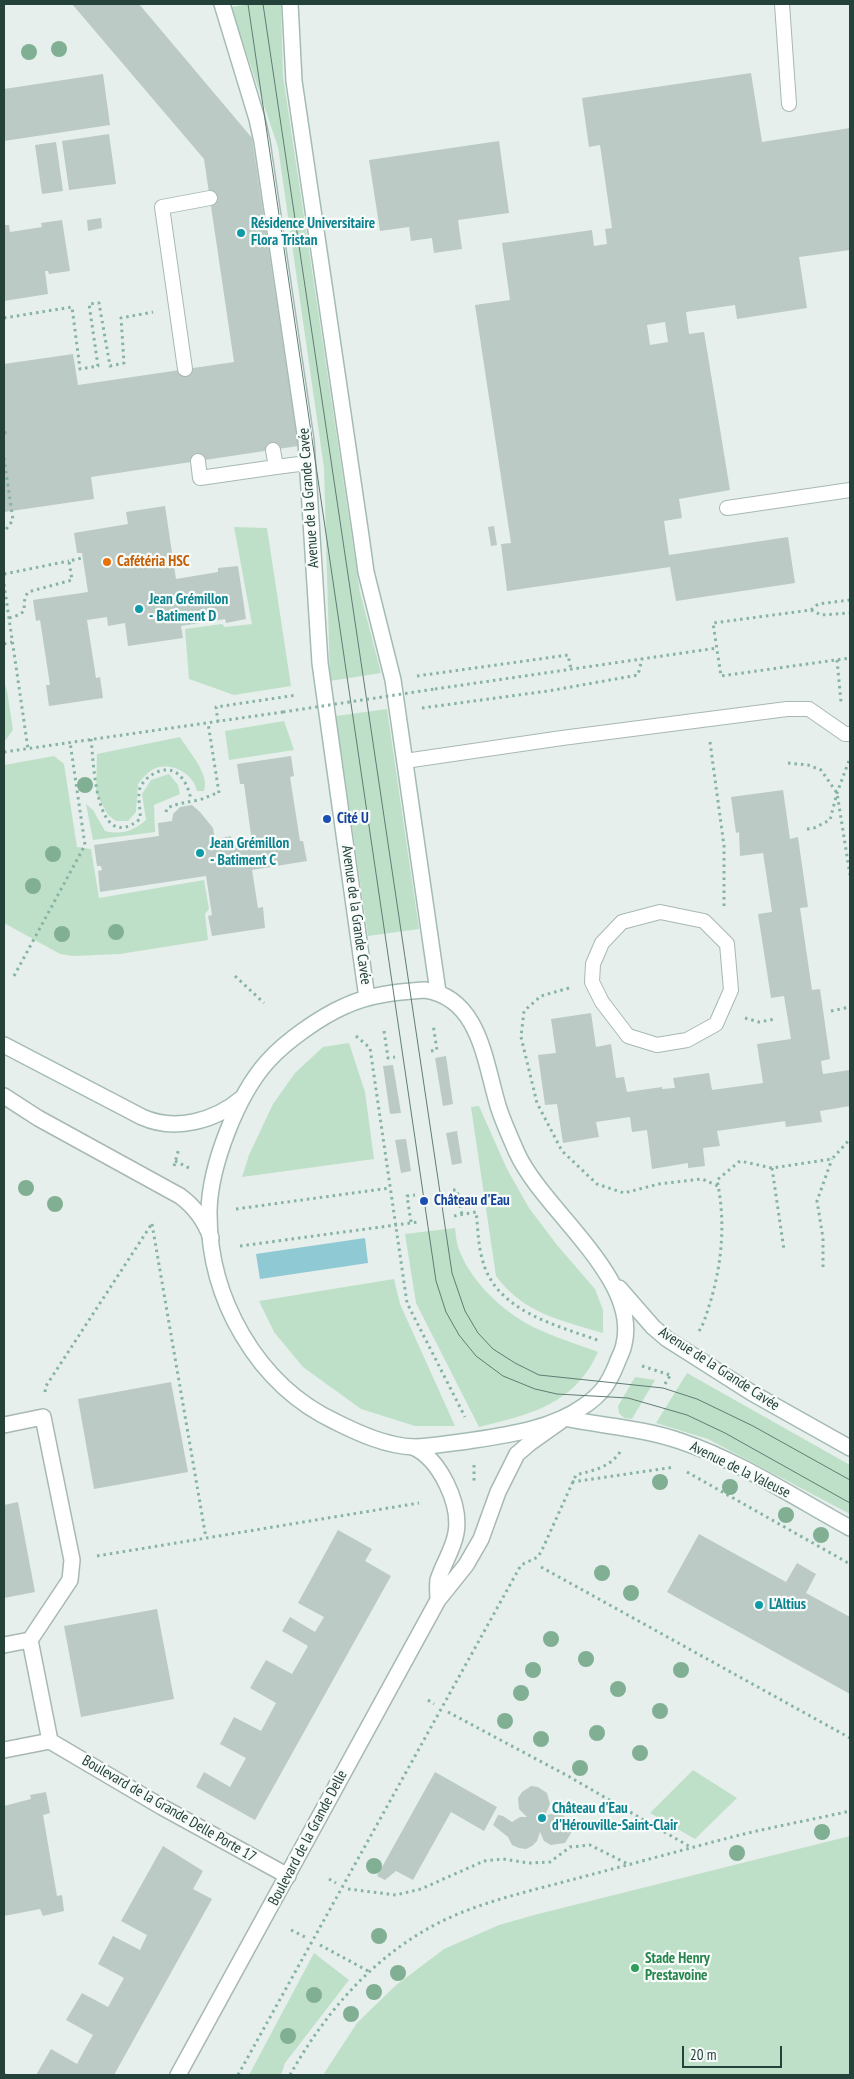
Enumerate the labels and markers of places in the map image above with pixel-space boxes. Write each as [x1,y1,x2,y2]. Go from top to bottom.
place label: Résidence Universitaire Flora Tristan [251,215,375,250]
marker: Résidence Universitaire Flora Tristan [235,227,247,239]
place label: Cafétéria HSC [117,553,190,571]
marker: Cafétéria HSC [101,556,113,568]
place label: Jean Grémillon - Batiment D [149,591,228,626]
marker: Jean Grémillon - Batiment D [133,603,145,615]
place label: Cité U [337,810,369,828]
marker: Cité U [321,813,333,825]
place label: Jean Grémillon - Batiment C [210,835,289,870]
marker: Jean Grémillon - Batiment C [194,847,206,859]
place label: Château d'Eau [434,1192,510,1210]
marker: Château d'Eau [418,1195,430,1207]
place label: L'Altius [769,1596,806,1614]
marker: L'Altius [753,1599,765,1611]
place label: Château d'Eau d'Hérouville-Saint-Clair [552,1800,678,1835]
marker: Château d'Eau d'Hérouville-Saint-Clair [536,1812,548,1824]
place label: Stade Henry Prestavoine [645,1950,710,1985]
marker: Stade Henry Prestavoine [629,1962,641,1974]

